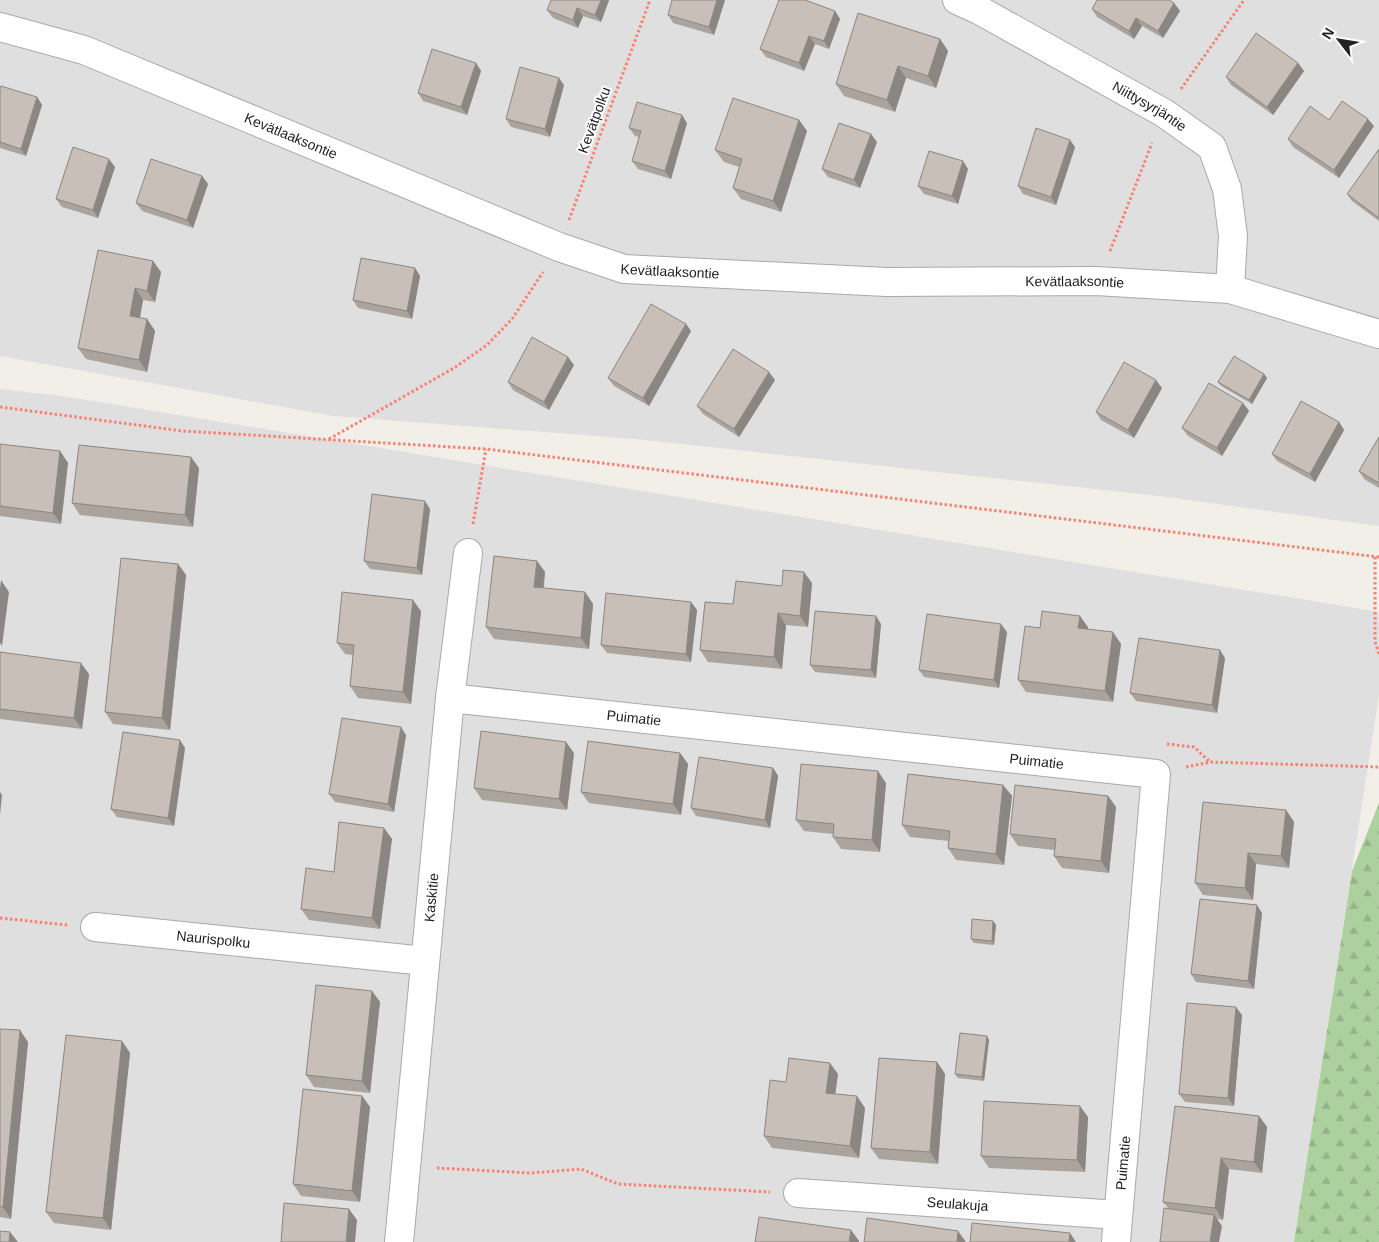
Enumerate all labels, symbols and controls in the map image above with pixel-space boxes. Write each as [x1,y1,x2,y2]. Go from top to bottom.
north arrow [1314,15,1364,65]
text: N [1318,25,1337,42]
street label: Niittysyrjäntie [1110,78,1190,135]
street label: Kevätpolku [575,85,613,155]
street label: Kevätlaaksontie [242,109,340,162]
street label: Kevätlaaksontie [620,261,720,282]
street label: Kevätlaaksontie [1025,273,1125,291]
street label: Puimatie [606,707,662,729]
street label: Puimatie [1009,750,1065,772]
street label: Kaskitie [421,872,442,923]
street label: Naurispolku [176,927,251,951]
street label: Puimatie [1113,1135,1133,1191]
street label: Seulakuja [926,1194,989,1214]

